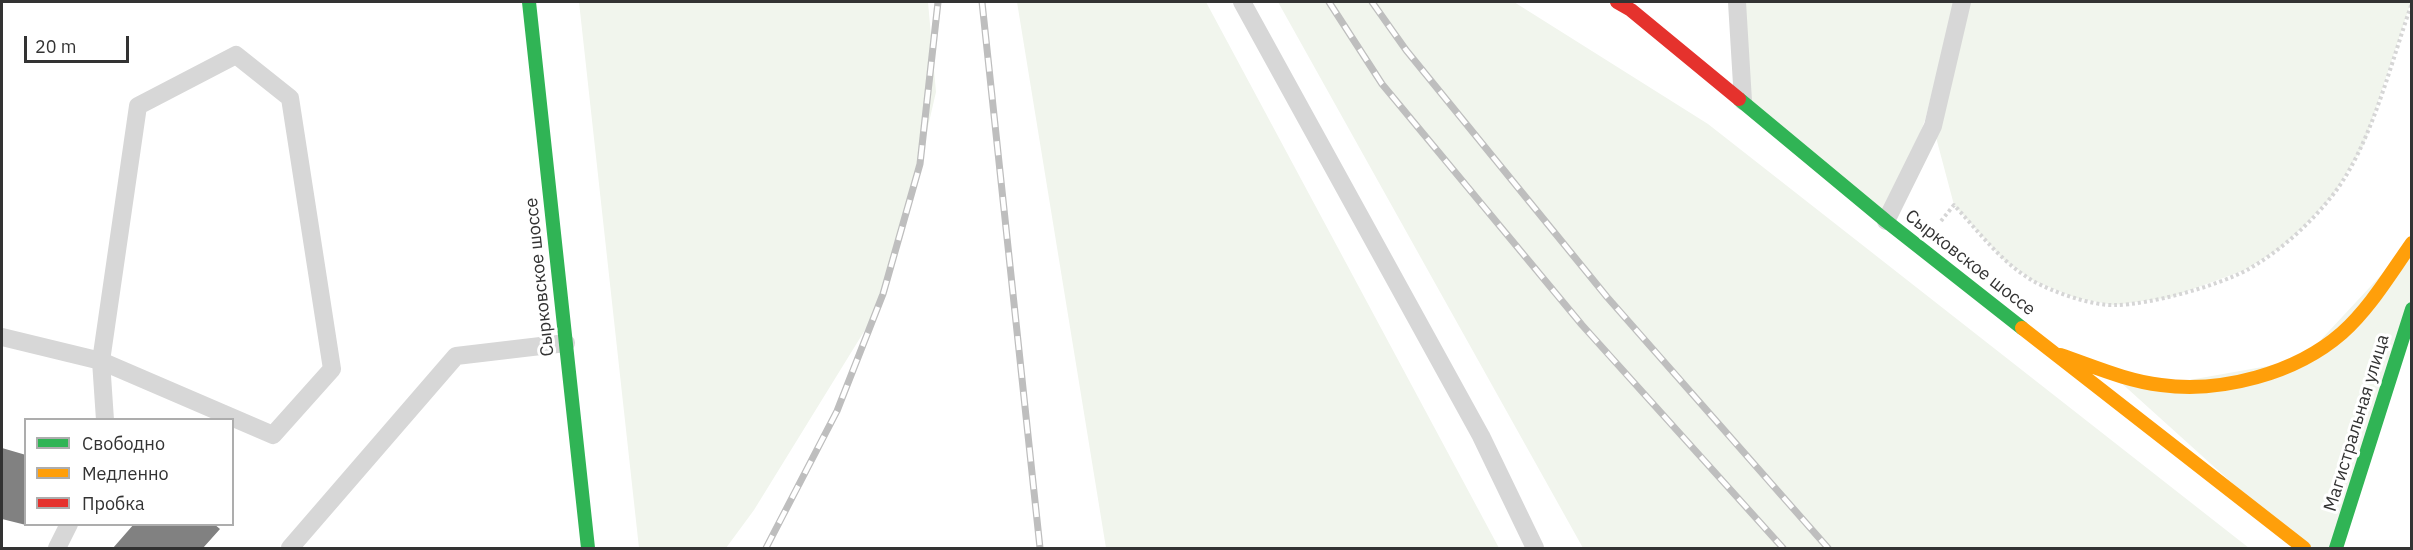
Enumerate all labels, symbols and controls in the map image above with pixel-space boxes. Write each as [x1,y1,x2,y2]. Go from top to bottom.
scale bar [27,24,132,62]
text: 20 m [35,35,77,58]
street label: Сырковское шоссе [521,197,559,357]
street label: Сырковское шоссе [1901,205,2039,321]
street label: Магистральная улица [2320,332,2394,514]
legend [24,418,234,526]
text: Свободно [82,432,165,455]
text: Медленно [82,462,169,485]
text: Пробка [82,492,145,515]

